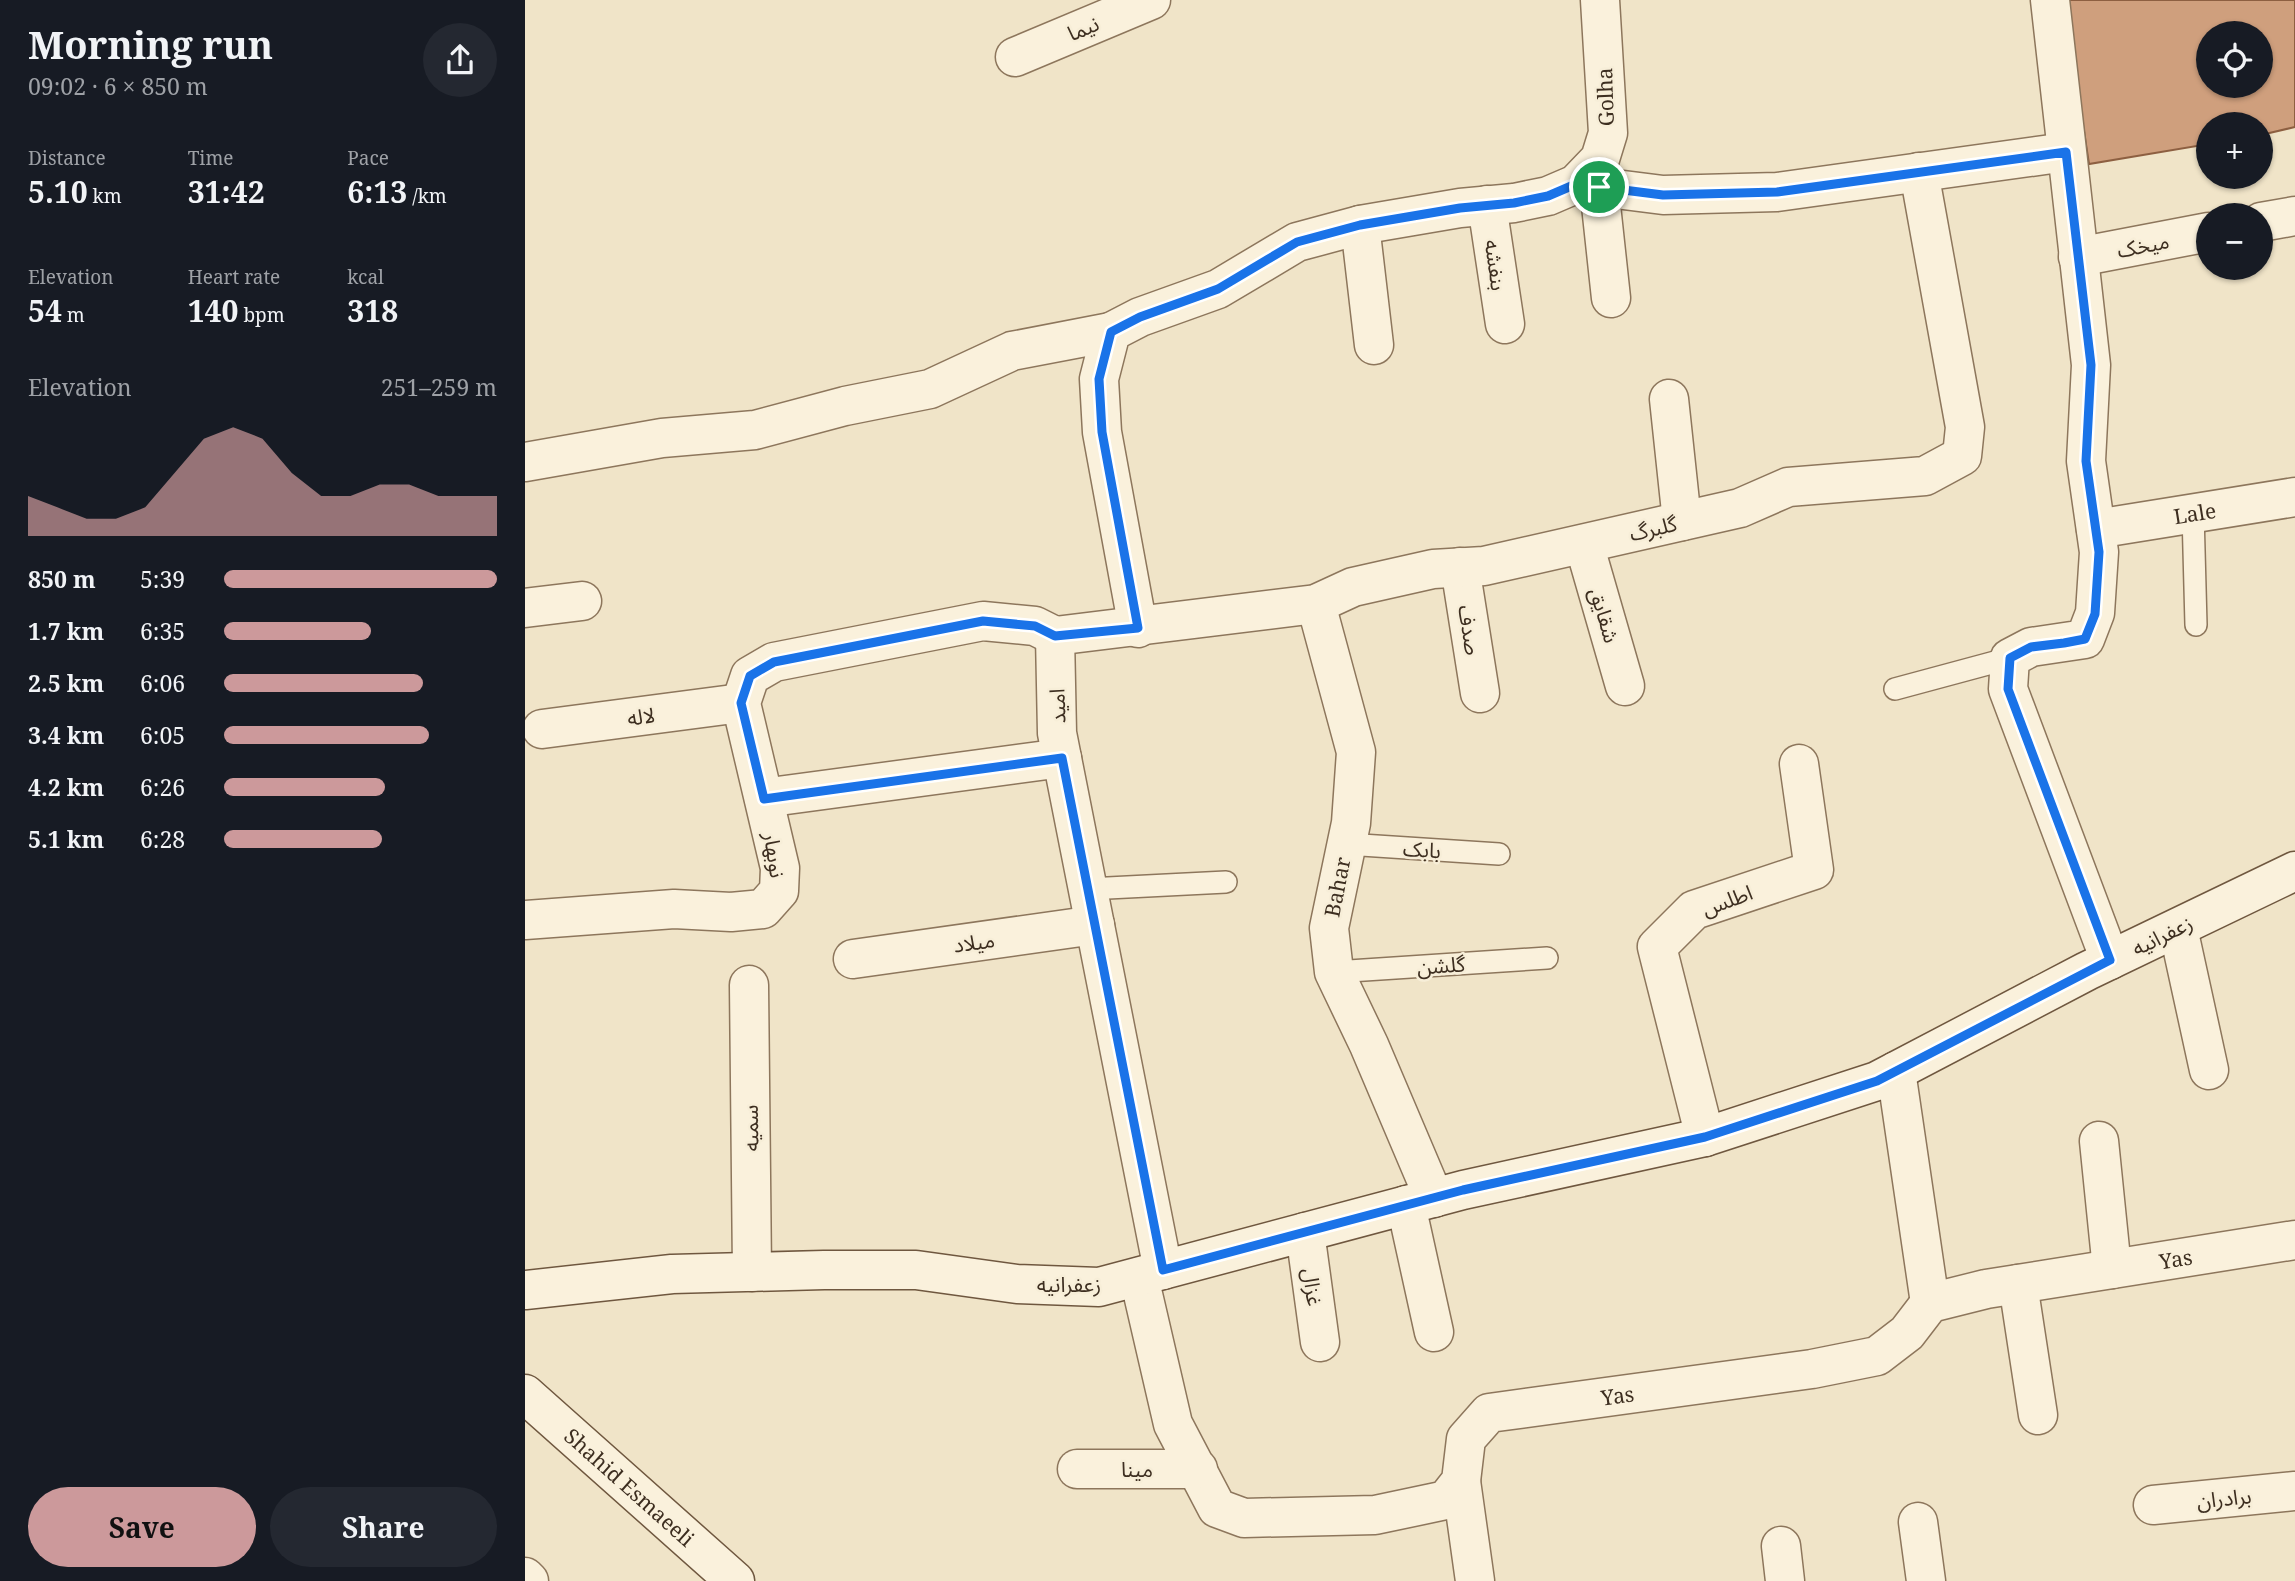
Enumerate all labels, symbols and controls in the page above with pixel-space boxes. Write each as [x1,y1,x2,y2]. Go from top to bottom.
street label: نیما [1063,9,1103,47]
text: Morning run [28,18,273,70]
map controls [2196,21,2273,280]
button: locate [2196,21,2273,98]
button: share [423,23,497,97]
street label: Golha [1590,67,1620,127]
text: 09:02 · 6 × 850 m [28,70,208,102]
button: + [2196,112,2273,189]
text: Distance [28,145,106,171]
text: Time [188,145,234,171]
text: Pace [347,145,389,171]
pin [1569,157,1629,217]
icon: arrive [1580,168,1618,206]
text: 5.10 [28,171,88,212]
text: 31:42 [188,171,265,212]
text: 6:13 [347,171,407,212]
text: km [88,183,122,209]
text: /km [407,183,447,209]
button: − [2196,203,2273,280]
street label: میخک [2114,226,2172,264]
street label: بنفشه [1479,238,1513,292]
text: Elevation [28,264,114,290]
text: Heart rate [188,264,280,290]
text: kcal [347,264,384,290]
text: 54 [28,290,62,331]
text: 140 [188,290,239,331]
text: 318 [347,290,398,331]
text: m [62,302,85,328]
text: bpm [239,302,285,328]
text: Elevation [28,371,132,403]
text: 251–259 m [381,371,497,403]
street label: Lale [2171,496,2218,530]
street label: گلبرگ [1626,509,1680,547]
text: 850 m [28,563,96,595]
text: 5:39 [140,563,185,595]
street label: شقایق [1584,584,1626,646]
street label: صدف [1452,603,1488,657]
text: 1.7 km [28,615,104,647]
text: 6:35 [140,615,185,647]
text: 2.5 km [28,667,104,699]
text: 6:06 [140,667,185,699]
street label: امید [1042,688,1072,724]
street label: لاله [625,700,657,732]
text: 3.4 km [28,719,104,751]
text: 6:05 [140,719,185,751]
text: 4.2 km [28,771,104,803]
text: 6:26 [140,771,185,803]
text: 5.1 km [28,823,104,855]
text: 6:28 [140,823,185,855]
street label: نوبهار [757,829,792,880]
street label: بابک [1402,834,1442,864]
street label: Bahar [1317,854,1357,919]
street label: اطلس [1698,878,1756,922]
street label: زعفرانیه [2127,908,2197,962]
street label: میلاد [952,925,996,959]
street label: گلشن [1416,949,1466,981]
street label: سمیه [736,1104,764,1152]
street label: Yas [2156,1242,2194,1275]
street label: غزال [1296,1266,1330,1308]
street label: زعفرانیه [1037,1270,1101,1298]
street label: Yas [1598,1379,1636,1412]
street label: Shahid Esmaeeli [559,1422,701,1553]
street label: مینا [1121,1455,1153,1483]
street label: برادران [2195,1481,2253,1515]
button: Save [28,1487,256,1567]
button: Share [270,1487,497,1567]

